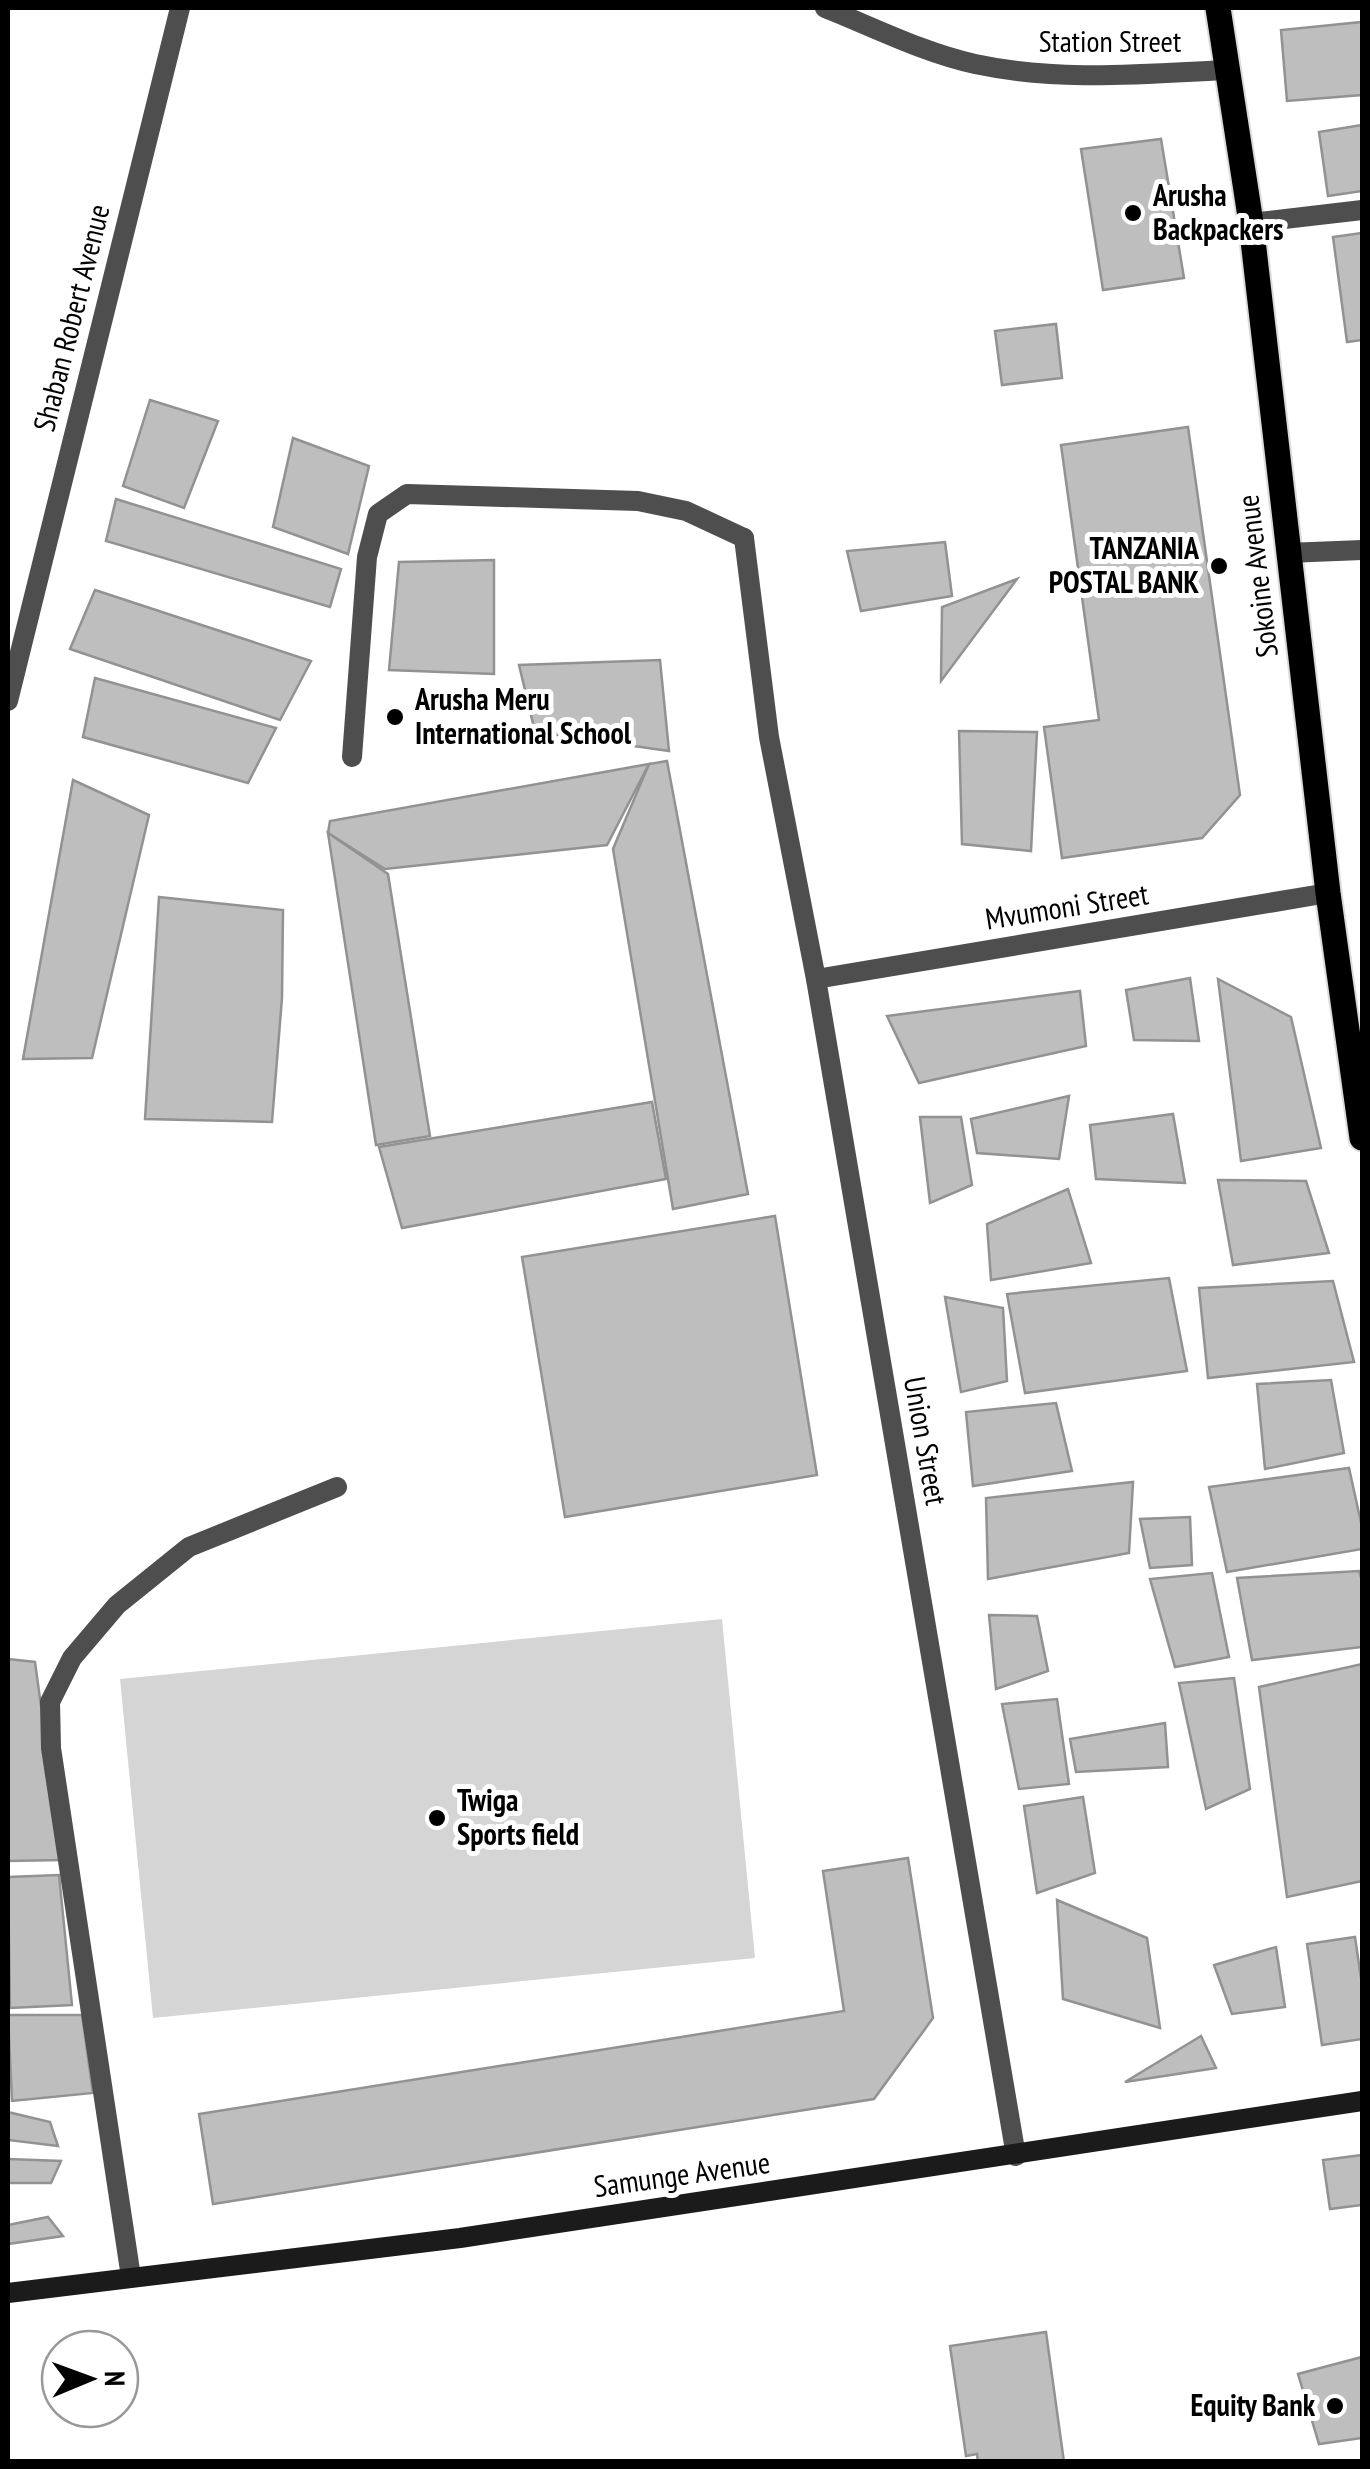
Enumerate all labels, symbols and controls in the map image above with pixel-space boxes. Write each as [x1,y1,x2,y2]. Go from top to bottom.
street label: Station Street [1039,21,1182,60]
place label: Arusha Backpackers [1152,175,1283,248]
street label: Shaban Robert Avenue [23,200,118,435]
marker: Arusha Backpackers [1122,202,1144,224]
street label: Sokoine Avenue [1227,493,1286,660]
place label: TANZANIA POSTAL BANK [1049,528,1200,601]
marker: TANZANIA POSTAL BANK [1208,555,1230,577]
place label: Arusha Meru International School [414,679,632,752]
marker: Arusha Meru International School [384,706,406,728]
street label: Mvumoni Street [983,873,1152,938]
street label: Union Street [896,1373,957,1509]
place label: Twiga Sports field [457,1780,579,1853]
marker: Twiga Sports field [426,1807,448,1829]
street label: Samunge Avenue [591,2142,772,2205]
north arrow [40,2329,140,2429]
text: N [97,2371,134,2386]
place label: Equity Bank [1190,2385,1316,2424]
marker: Equity Bank [1324,2395,1346,2417]

